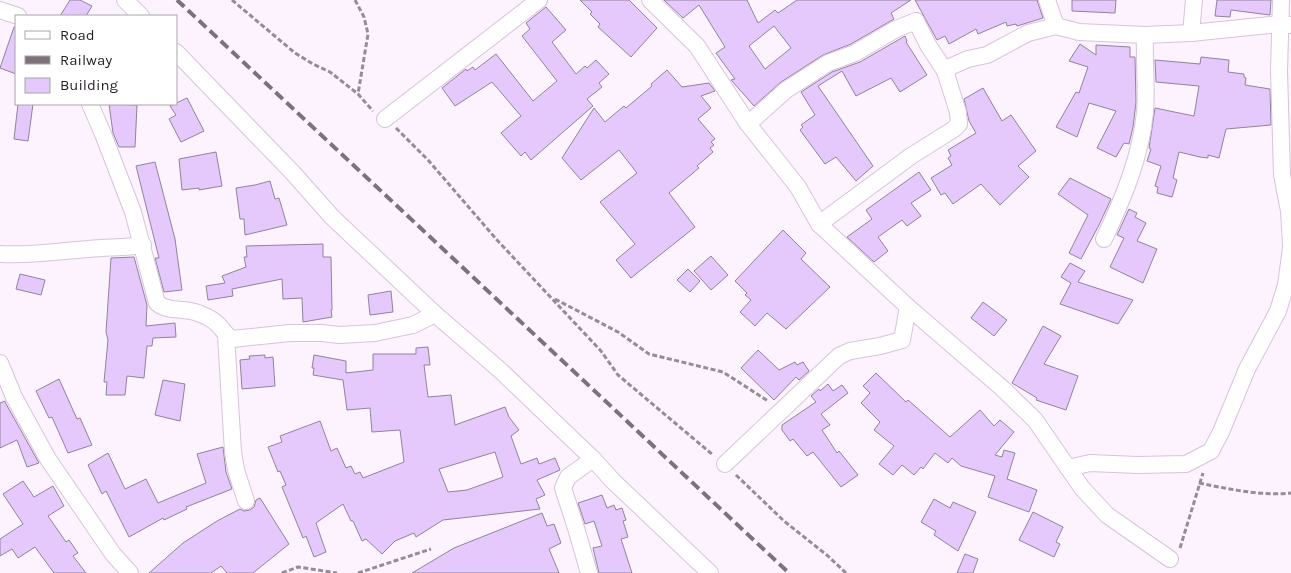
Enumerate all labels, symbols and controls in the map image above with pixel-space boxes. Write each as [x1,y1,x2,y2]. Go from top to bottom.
legend [15,15,178,105]
text: Road [60,26,95,44]
text: Railway [60,51,112,69]
text: Building [60,76,118,94]

